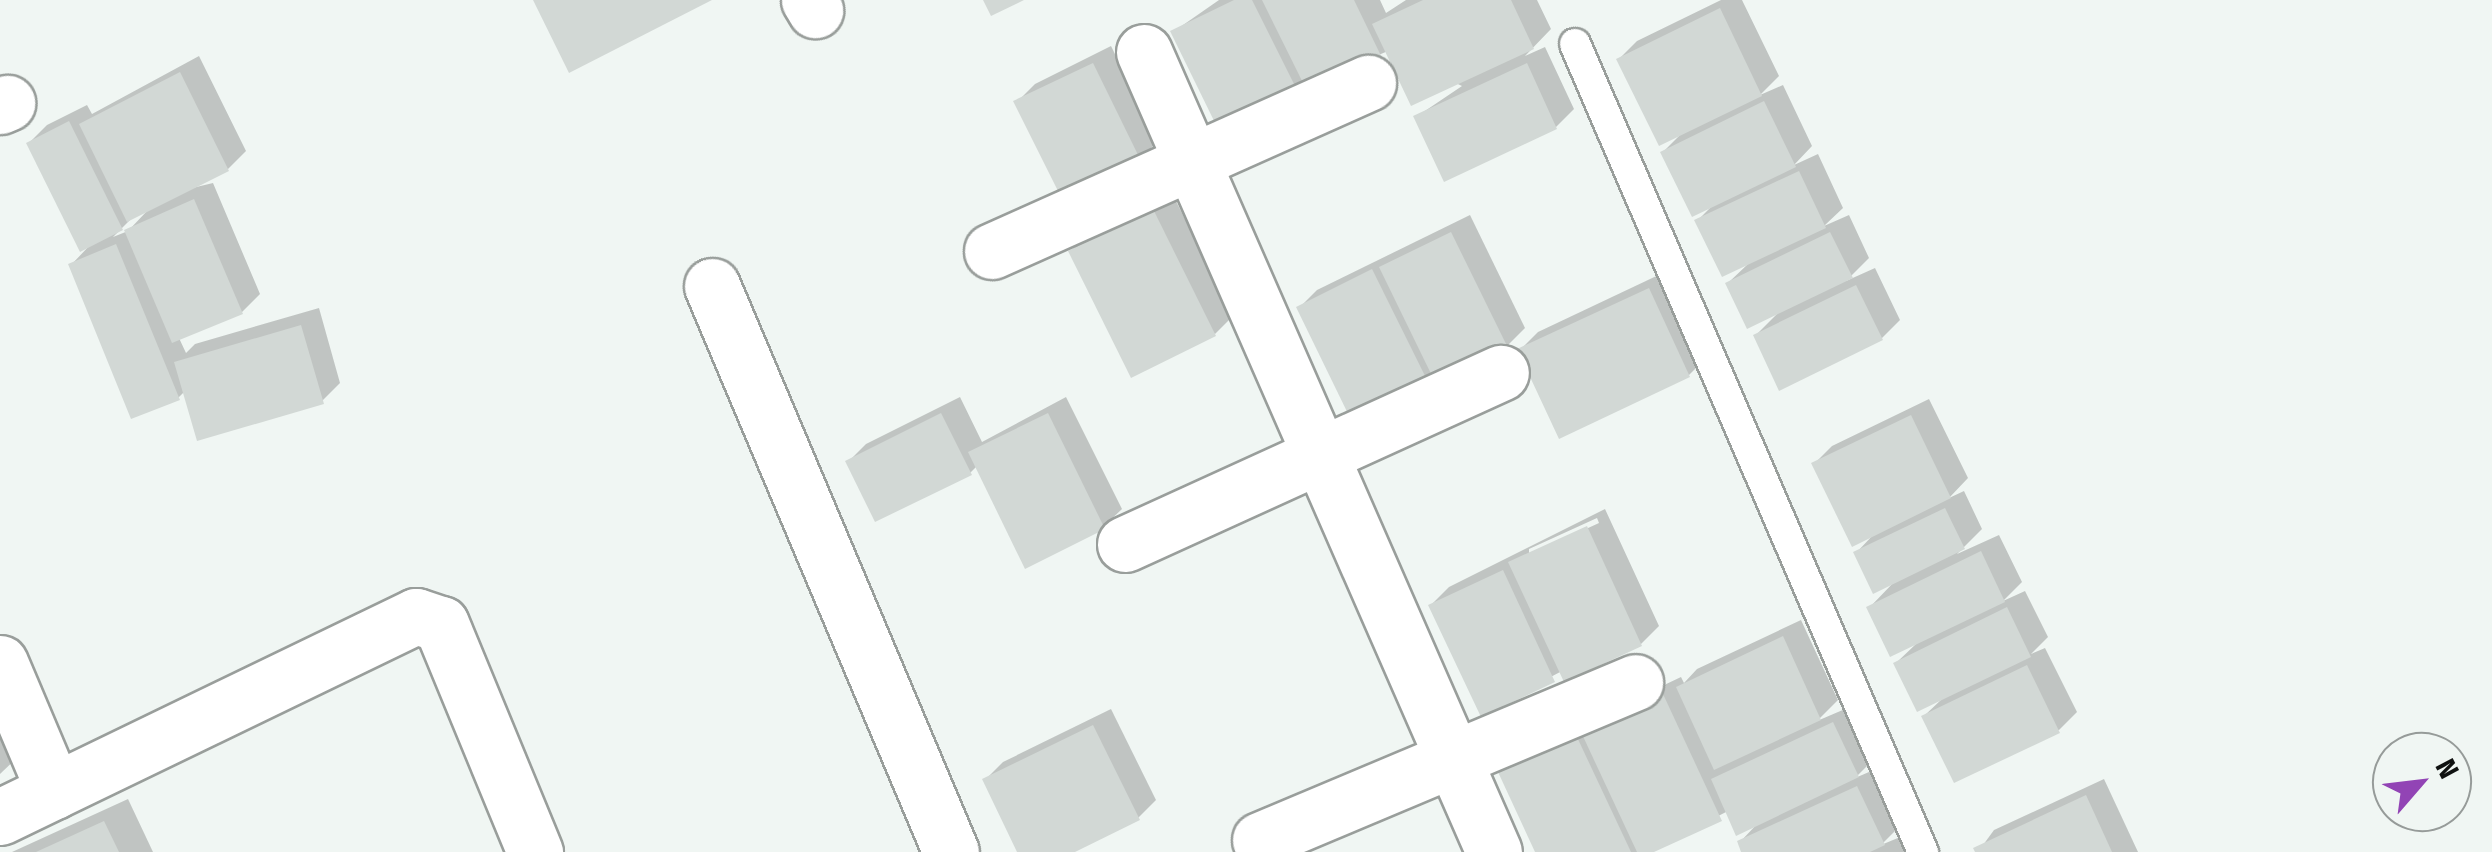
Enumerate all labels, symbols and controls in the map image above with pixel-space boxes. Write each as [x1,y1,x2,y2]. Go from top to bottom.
north arrow [2372,732,2472,832]
text: N [2429,753,2466,784]

